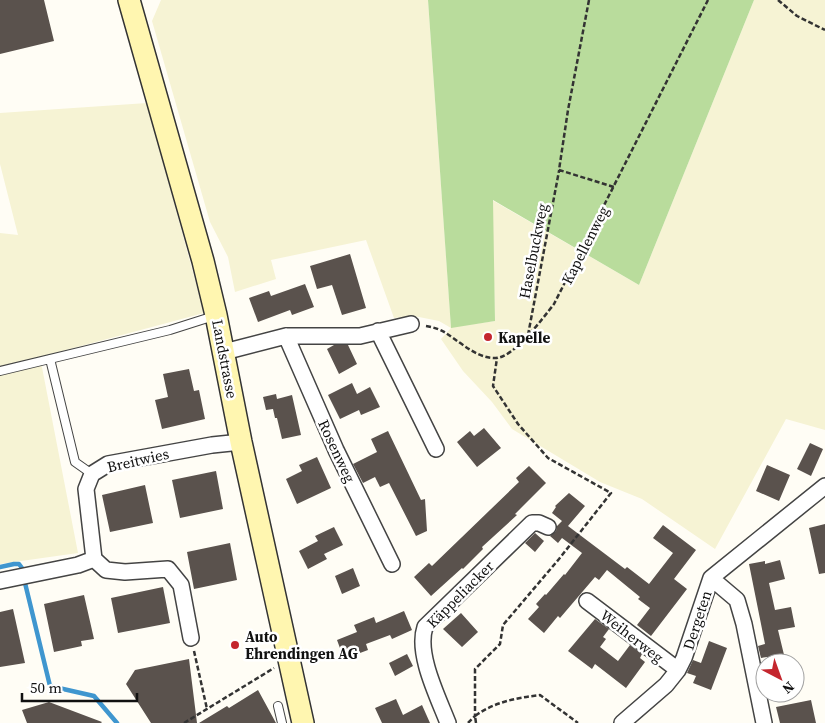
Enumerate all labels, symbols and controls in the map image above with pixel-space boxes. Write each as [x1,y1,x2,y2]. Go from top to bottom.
street label: Haselbuckweg [513,201,553,300]
street label: Kapellenweg [556,202,614,288]
street label: Landstrasse [207,318,243,401]
place label: Kapelle [498,327,550,348]
marker: Kapelle [482,331,494,343]
street label: Rosenweg [313,416,361,486]
street label: Breitwies [105,443,171,477]
street label: Käppeliacker [422,555,499,632]
street label: Dergeten [678,588,716,652]
street label: Weiherweg [596,605,668,668]
place label: Auto Ehrendingen AG [245,626,358,664]
marker: Auto Ehrendingen AG [229,639,241,651]
north arrow [755,653,805,703]
scale bar [22,670,138,702]
text: 50 m [30,677,62,698]
text: N [778,677,799,699]

